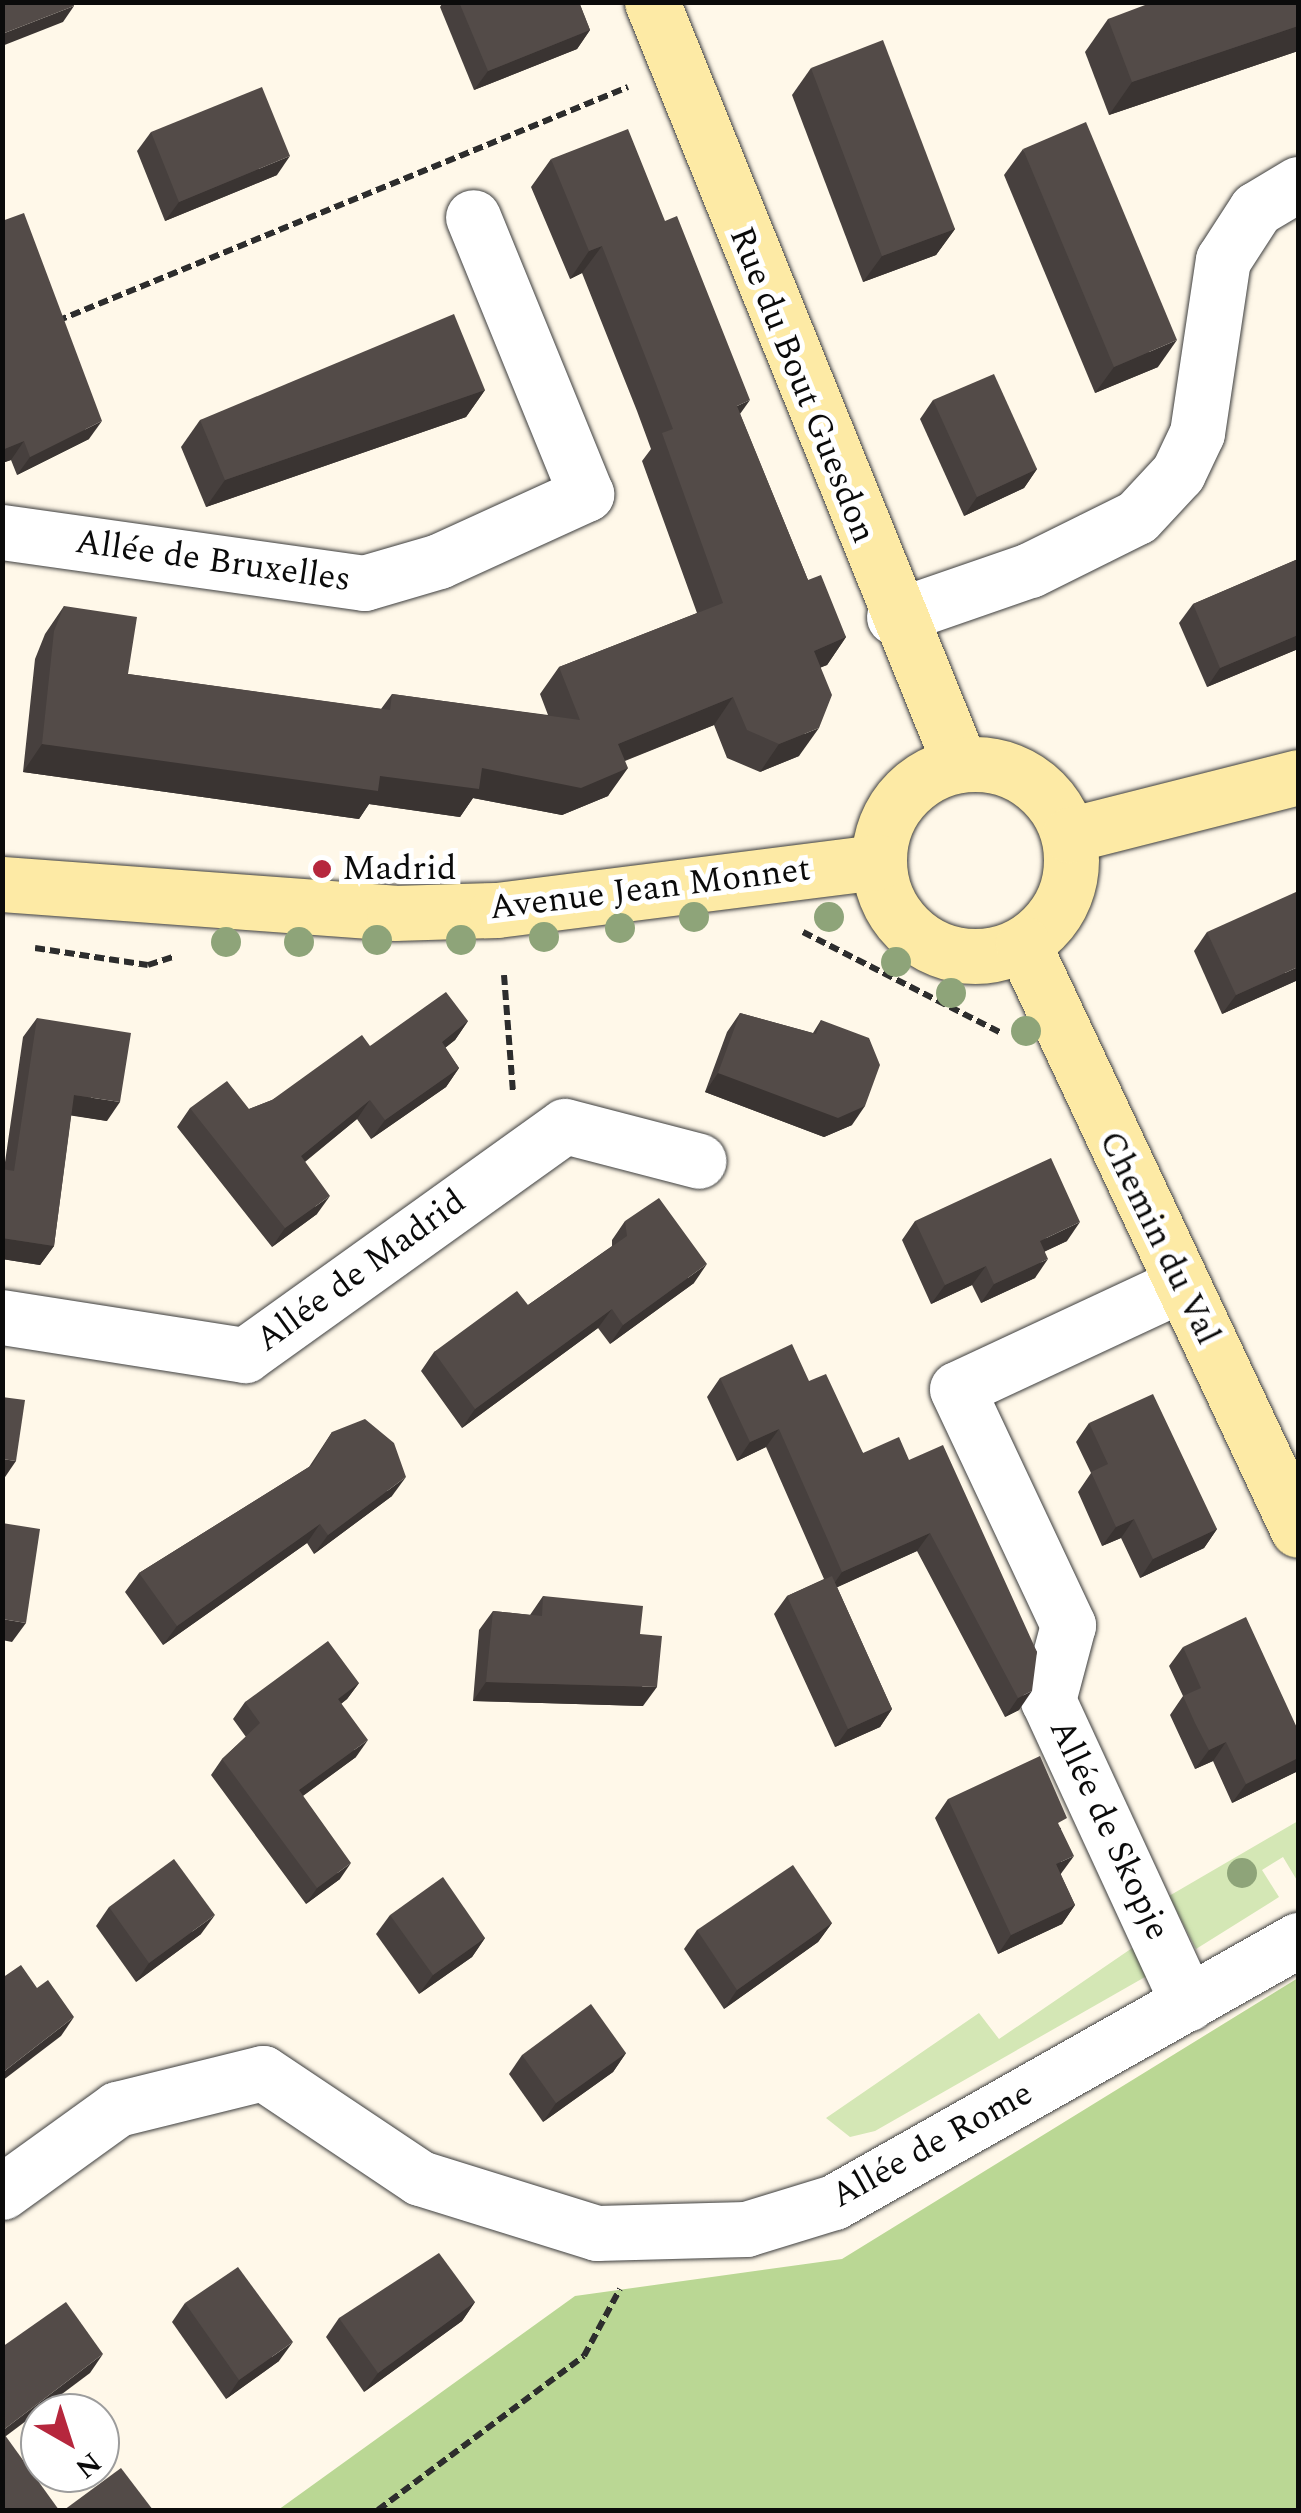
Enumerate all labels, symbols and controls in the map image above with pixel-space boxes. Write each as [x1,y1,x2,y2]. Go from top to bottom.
street label: Rue du Bout Guesdon [719,221,885,549]
street label: Allée de Bruxelles [73,521,353,601]
place label: Madrid [342,848,457,890]
street label: Avenue Jean Monnet [487,848,813,930]
marker: Madrid [311,858,333,880]
street label: Chemin du Val [1089,1125,1229,1351]
street label: Allée de Madrid [248,1181,474,1361]
street label: Allée de Skopje [1040,1713,1178,1947]
street label: Allée de Rome [824,2072,1040,2218]
north arrow [20,2393,120,2493]
text: N [66,2441,110,2489]

